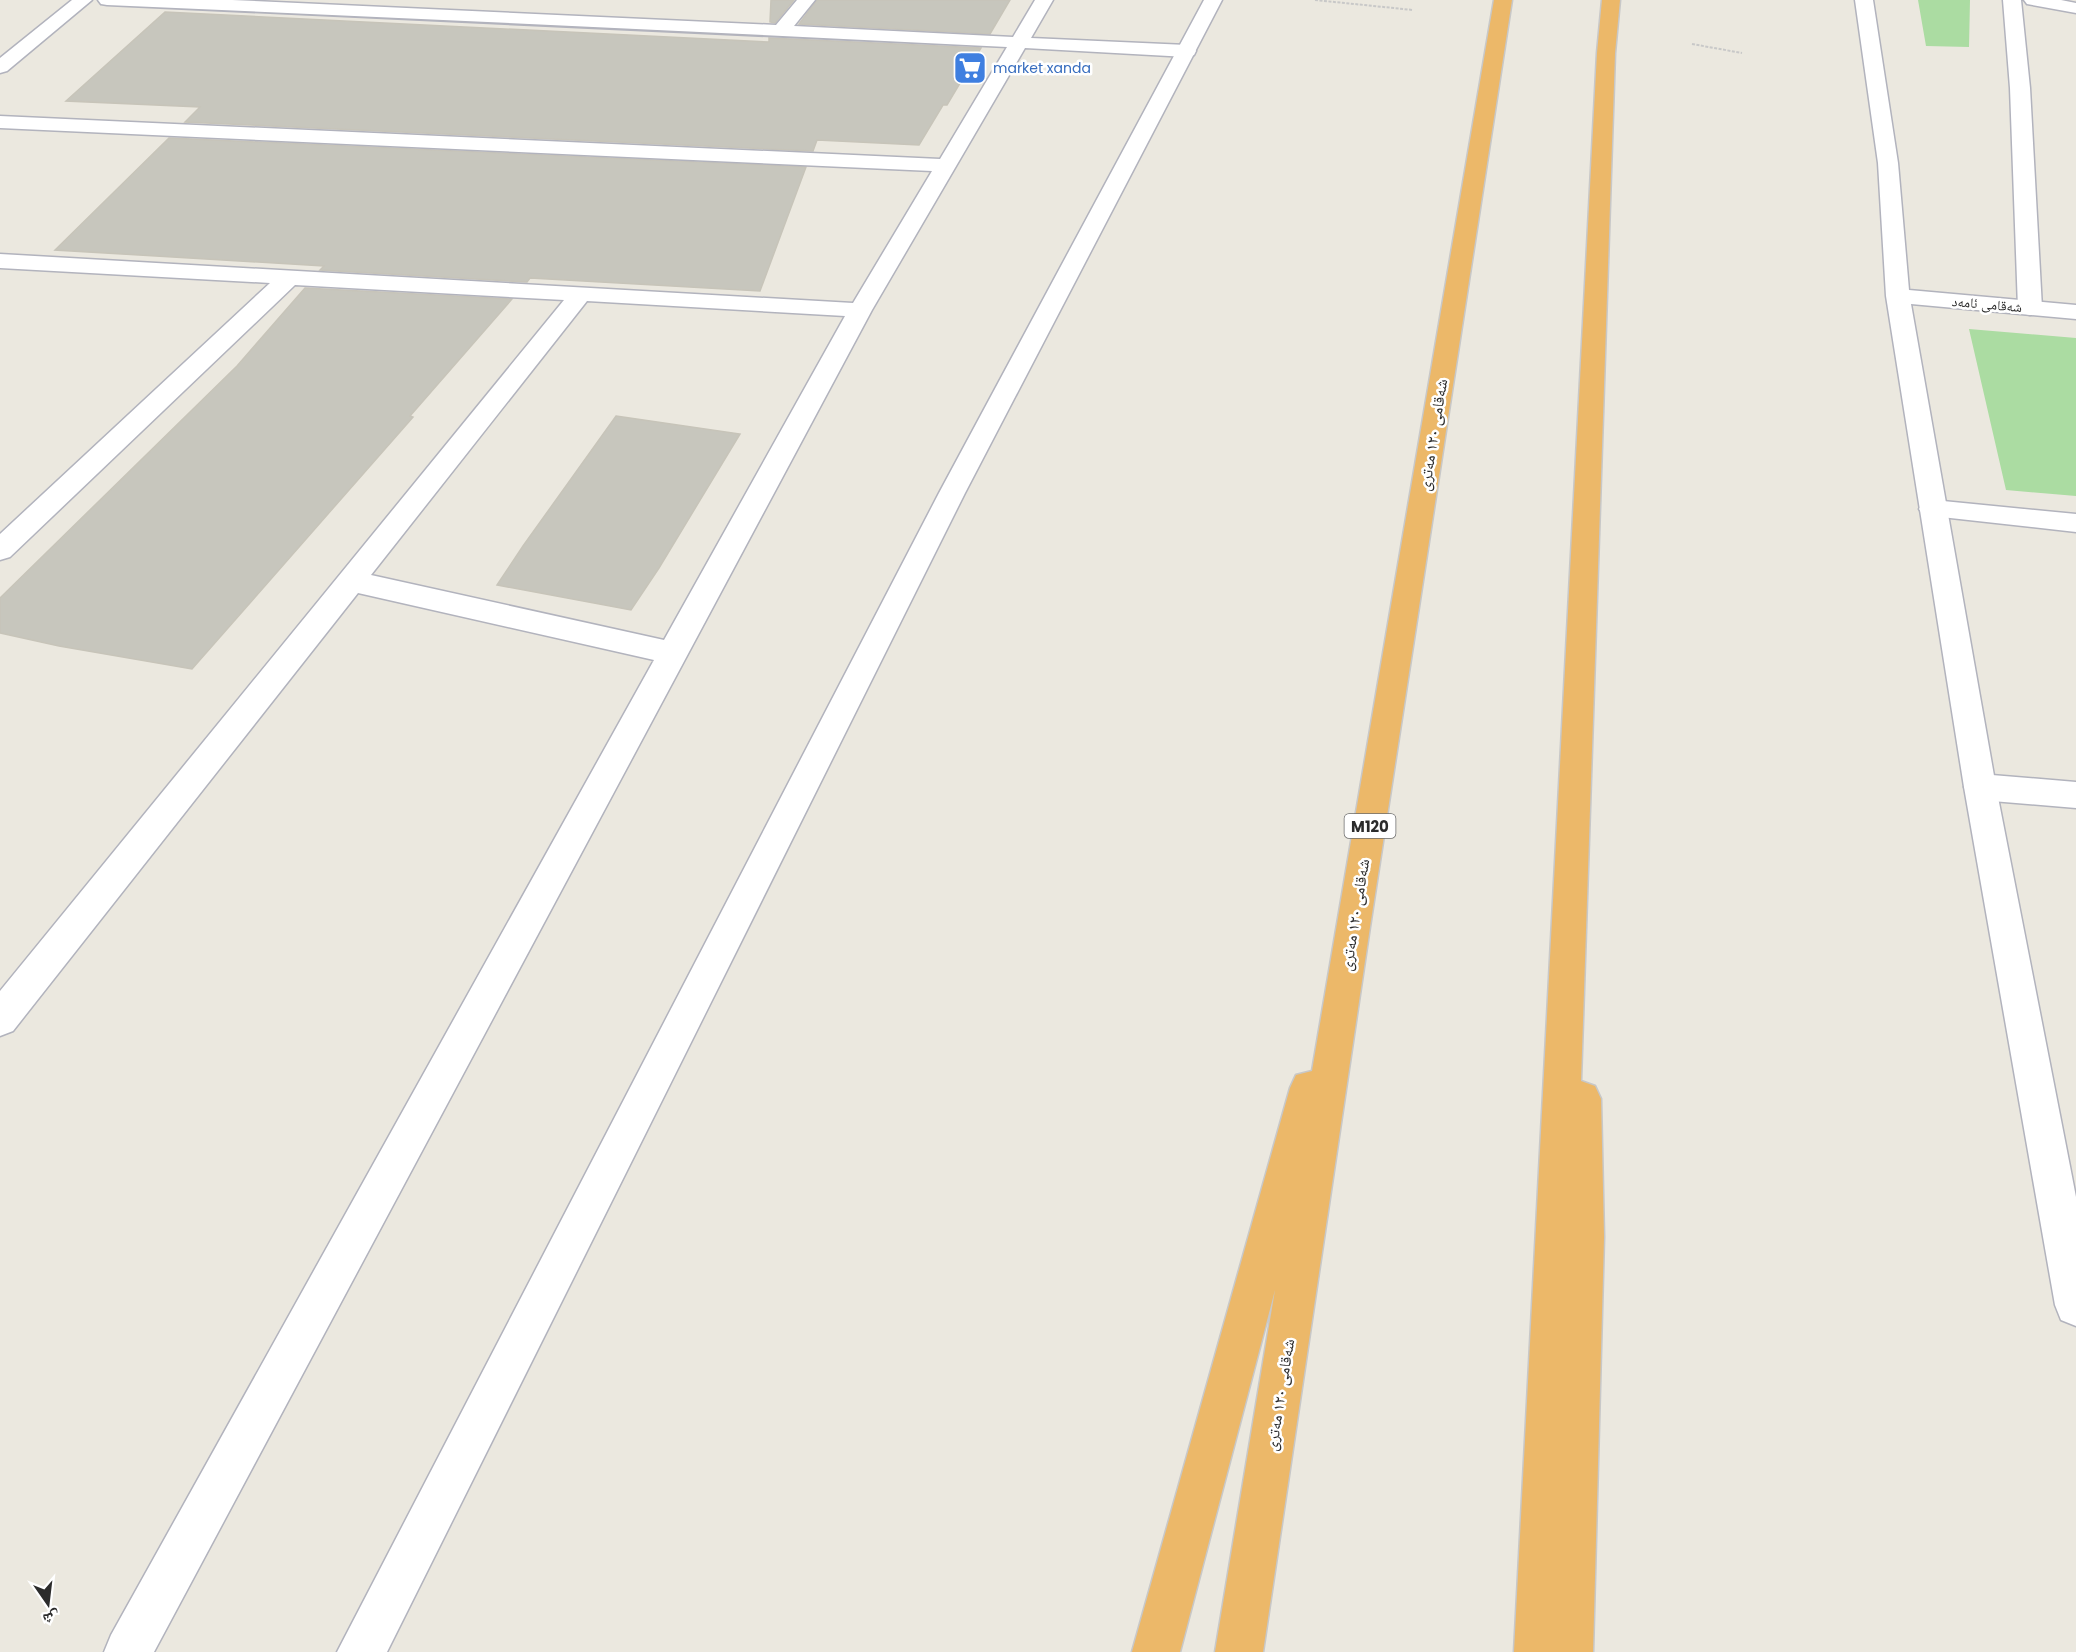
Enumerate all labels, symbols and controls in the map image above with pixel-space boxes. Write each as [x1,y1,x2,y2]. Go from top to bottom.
supermarket icon: market xanda [952,50,988,86]
place label: market xanda [993,58,1091,78]
street label: شەقامی ئامەد [1951,291,2023,317]
street label: شەقامی ١٢٠ مەتری [1413,377,1453,493]
road number: M120 [1344,814,1396,838]
street label: شەقامی ١٢٠ مەتری [1335,857,1375,973]
street label: شەقامی ١٢٠ مەتری [1260,1337,1300,1453]
north arrow [18,1574,78,1634]
text: ش [40,1605,63,1631]

